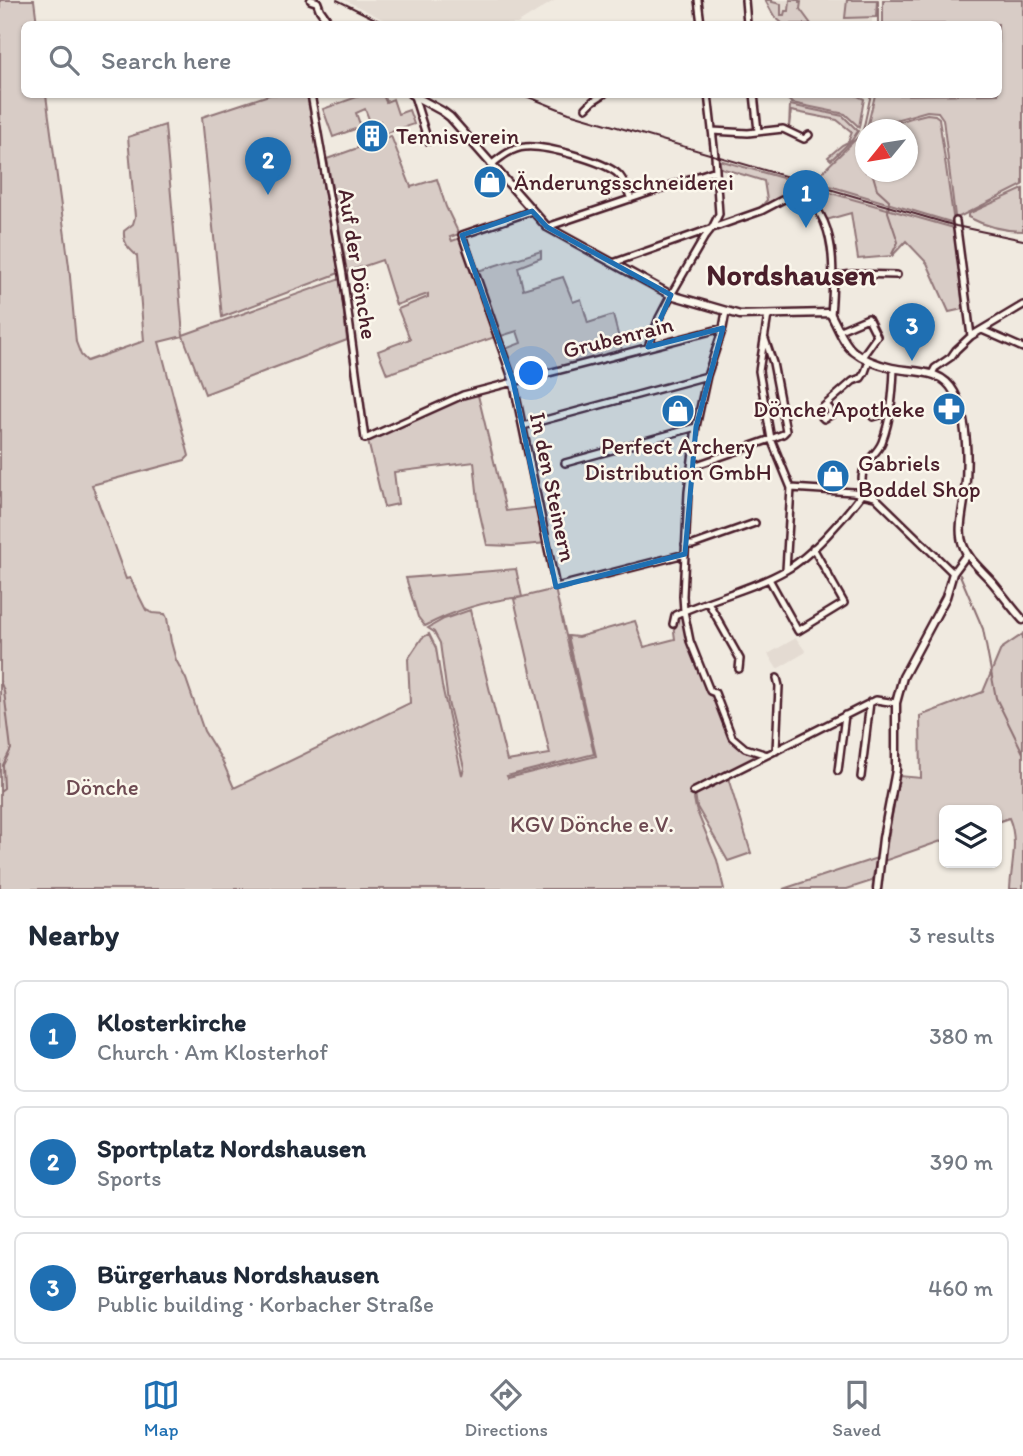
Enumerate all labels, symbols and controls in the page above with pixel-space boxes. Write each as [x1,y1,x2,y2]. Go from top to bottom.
search box [21,21,1002,98]
icon: search [45,41,83,79]
text: Search here [101,44,231,76]
building icon: Tennisverein [353,117,391,155]
north arrow [855,119,918,182]
place label: Tennisverein [396,122,519,150]
pin: 2 [245,137,291,195]
shop icon: Änderungsschneiderei [471,163,509,201]
place label: Änderungsschneiderei [514,168,734,196]
pin: 1 [783,170,829,228]
street label: Auf der Dönche [332,187,384,341]
district label: Nordshausen [706,256,876,293]
pin: 3 [889,303,935,361]
street label: Grubenrain [560,310,676,364]
your location [514,356,548,390]
pharmacy icon: Dönche Apotheke [930,390,968,428]
shop icon: Perfect Archery Distribution GmbH [659,392,697,430]
place label: Dönche Apotheke [753,395,925,423]
street label: In den Steinern [524,410,582,564]
place label: Perfect Archery Distribution GmbH [584,432,772,486]
place label: Gabriels Boddel Shop [858,449,981,503]
shop icon: Gabriels Boddel Shop [814,457,852,495]
park label: Dönche [65,773,139,801]
map controls [939,805,1002,868]
button: layers [939,805,1002,868]
park label: KGV Dönche e.V. [510,810,674,838]
text: Nearby [28,916,119,953]
text: 3 results [909,921,995,949]
text: Klosterkirche [97,1006,246,1038]
text: 1 [48,1022,58,1050]
text: 380 m [929,1022,993,1050]
text: Church · Am Klosterhof [97,1038,328,1066]
text: Sportplatz Nordshausen [97,1132,366,1164]
text: 2 [47,1148,59,1176]
text: 390 m [930,1148,993,1176]
text: Sports [97,1164,161,1192]
text: Bürgerhaus Nordshausen [97,1258,379,1290]
text: 3 [47,1274,59,1302]
text: 460 m [928,1274,993,1302]
text: Public building · Korbacher Straße [97,1290,434,1318]
tab: Map [142,1376,180,1441]
tab: Directions [464,1376,548,1441]
tab: Saved [832,1376,881,1441]

